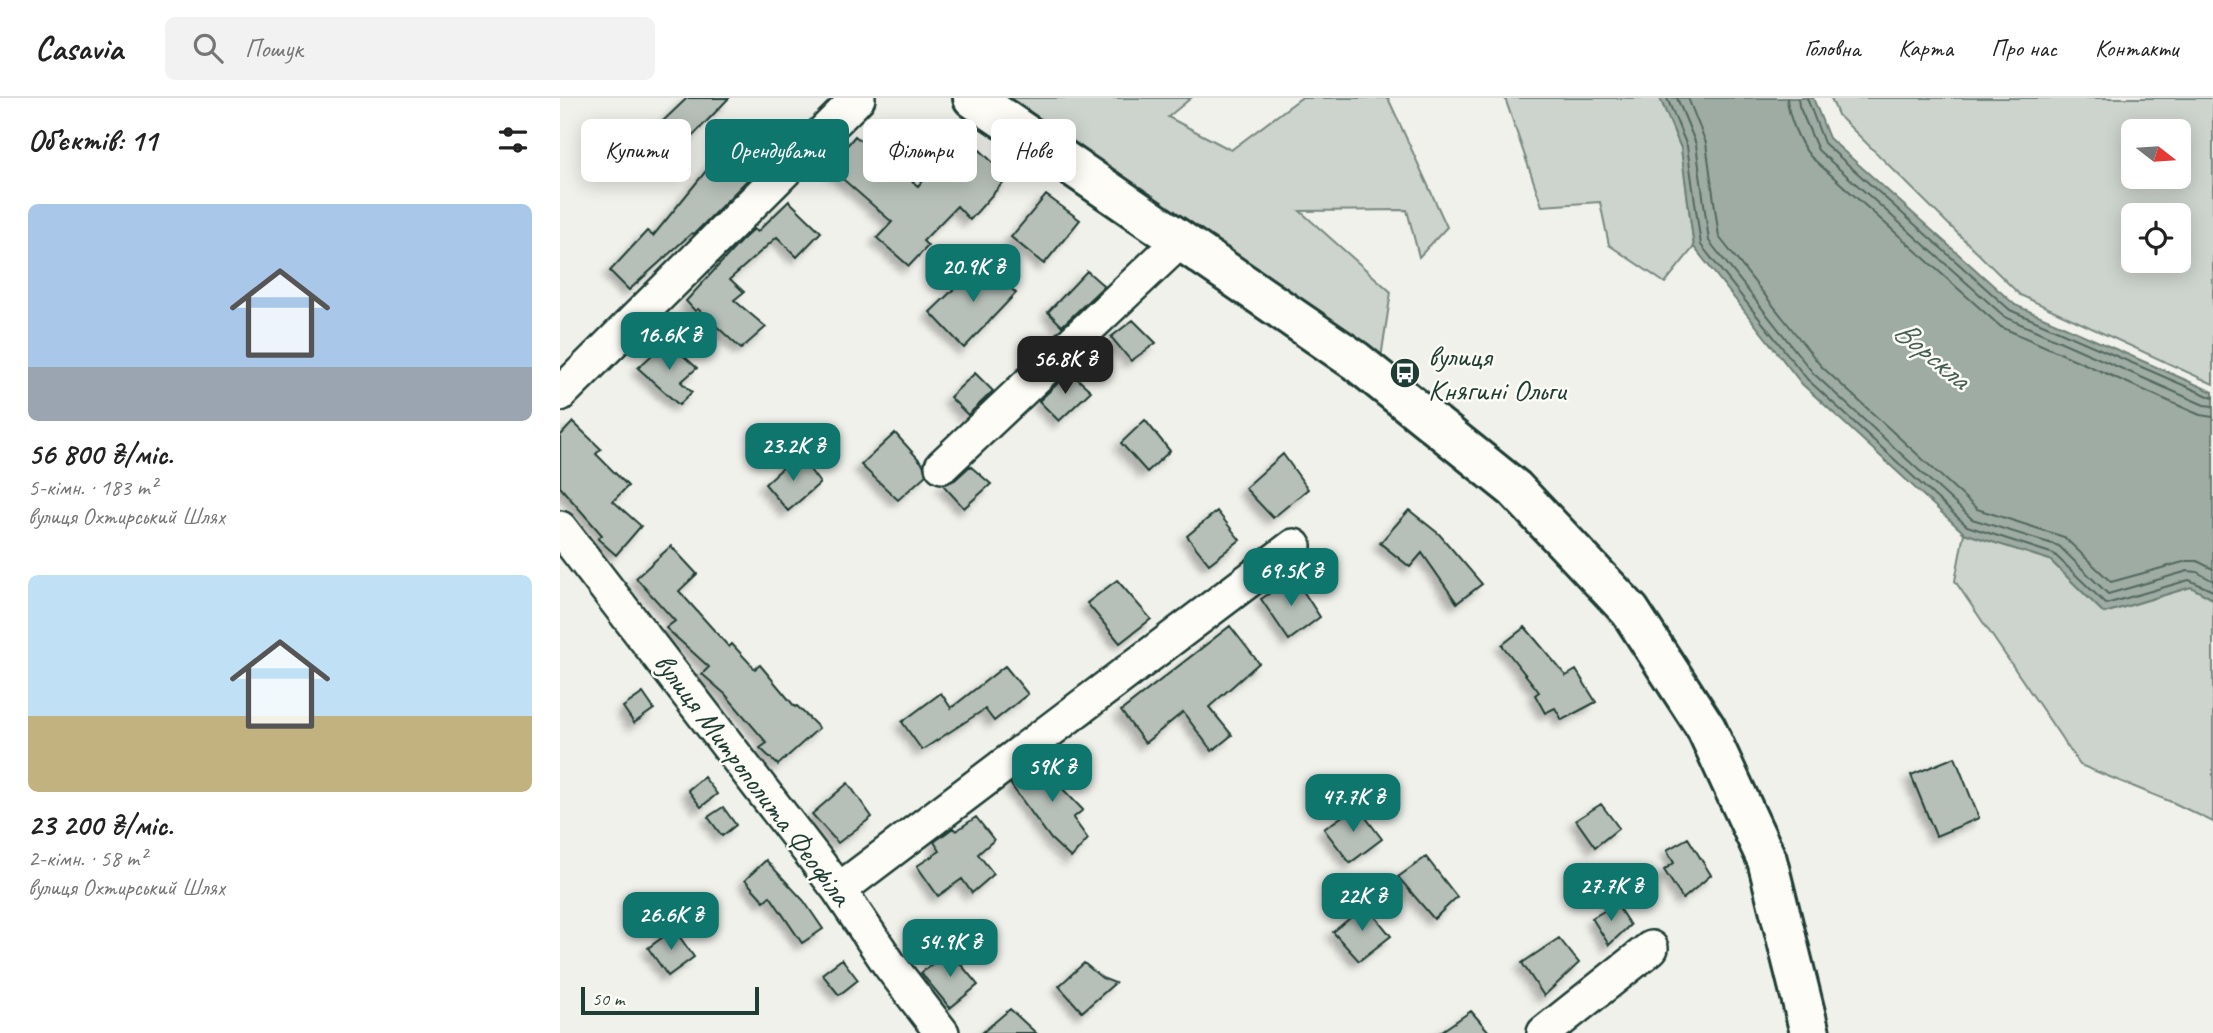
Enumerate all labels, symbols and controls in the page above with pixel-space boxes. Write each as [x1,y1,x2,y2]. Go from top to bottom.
search box [165,17,655,80]
text: Casavia [35,27,123,69]
icon: search [189,29,227,67]
text: Пошук [245,32,303,65]
text: Головна [1804,33,1860,63]
text: Карта [1898,33,1953,63]
text: Про нас [1991,33,2057,63]
text: Контакти [2095,33,2178,63]
chip: Купити [581,119,691,182]
chip: Орендувати [705,119,849,182]
chip: Фільтри [863,119,977,182]
chip: Нове [991,119,1076,182]
north arrow [2121,119,2191,189]
map controls [2121,119,2191,273]
text: Об’єктів: 11 [28,121,157,159]
icon: filters [494,121,532,159]
button: locate [2121,203,2191,273]
pin: 20.9K ₴ [908,244,1038,304]
icon: home [217,250,343,376]
text: 20.9K ₴ [941,252,1005,281]
water label: Ворскла [1885,310,1981,400]
pin: 16.6K ₴ [604,313,734,372]
text: 16.6K ₴ [637,320,701,349]
pin: 56.8K ₴ [1000,336,1130,396]
place label: вулиця Княгині Ольги [1428,337,1568,409]
text: 56.8K ₴ [1033,344,1097,373]
bus stop icon: вулиця Княгині Ольги [1388,356,1422,390]
pin: 23.2K ₴ [728,424,858,483]
text: 23.2K ₴ [761,431,825,460]
text: 56 800 ₴/міс. [28,435,173,473]
text: 5-кімн. · 183 m² [28,473,157,502]
text: вулиця Охтирський Шлях [28,502,225,531]
pin: 69.5K ₴ [1226,548,1356,608]
text: 69.5K ₴ [1259,556,1323,585]
icon: home [217,621,343,747]
street label: вулиця Митрополита Феофіла [646,645,862,914]
pin: 59K ₴ [1003,744,1101,804]
text: 59K ₴ [1028,752,1076,781]
pin: 47.7K ₴ [1288,774,1418,834]
text: 47.7K ₴ [1321,782,1385,811]
text: 23 200 ₴/міс. [28,806,173,844]
text: 2-кімн. · 58 m² [28,844,146,873]
pin: 27.7K ₴ [1546,864,1676,923]
text: 27.7K ₴ [1579,871,1643,900]
text: вулиця Охтирський Шлях [28,873,225,902]
pin: 22K ₴ [1313,874,1411,933]
text: 22K ₴ [1338,881,1386,910]
pin: 26.6K ₴ [606,892,736,952]
text: 26.6K ₴ [639,900,703,929]
pin: 54.9K ₴ [885,920,1015,979]
text: 54.9K ₴ [919,927,981,956]
scale bar [581,984,760,1016]
text: 50 m [592,987,624,1011]

